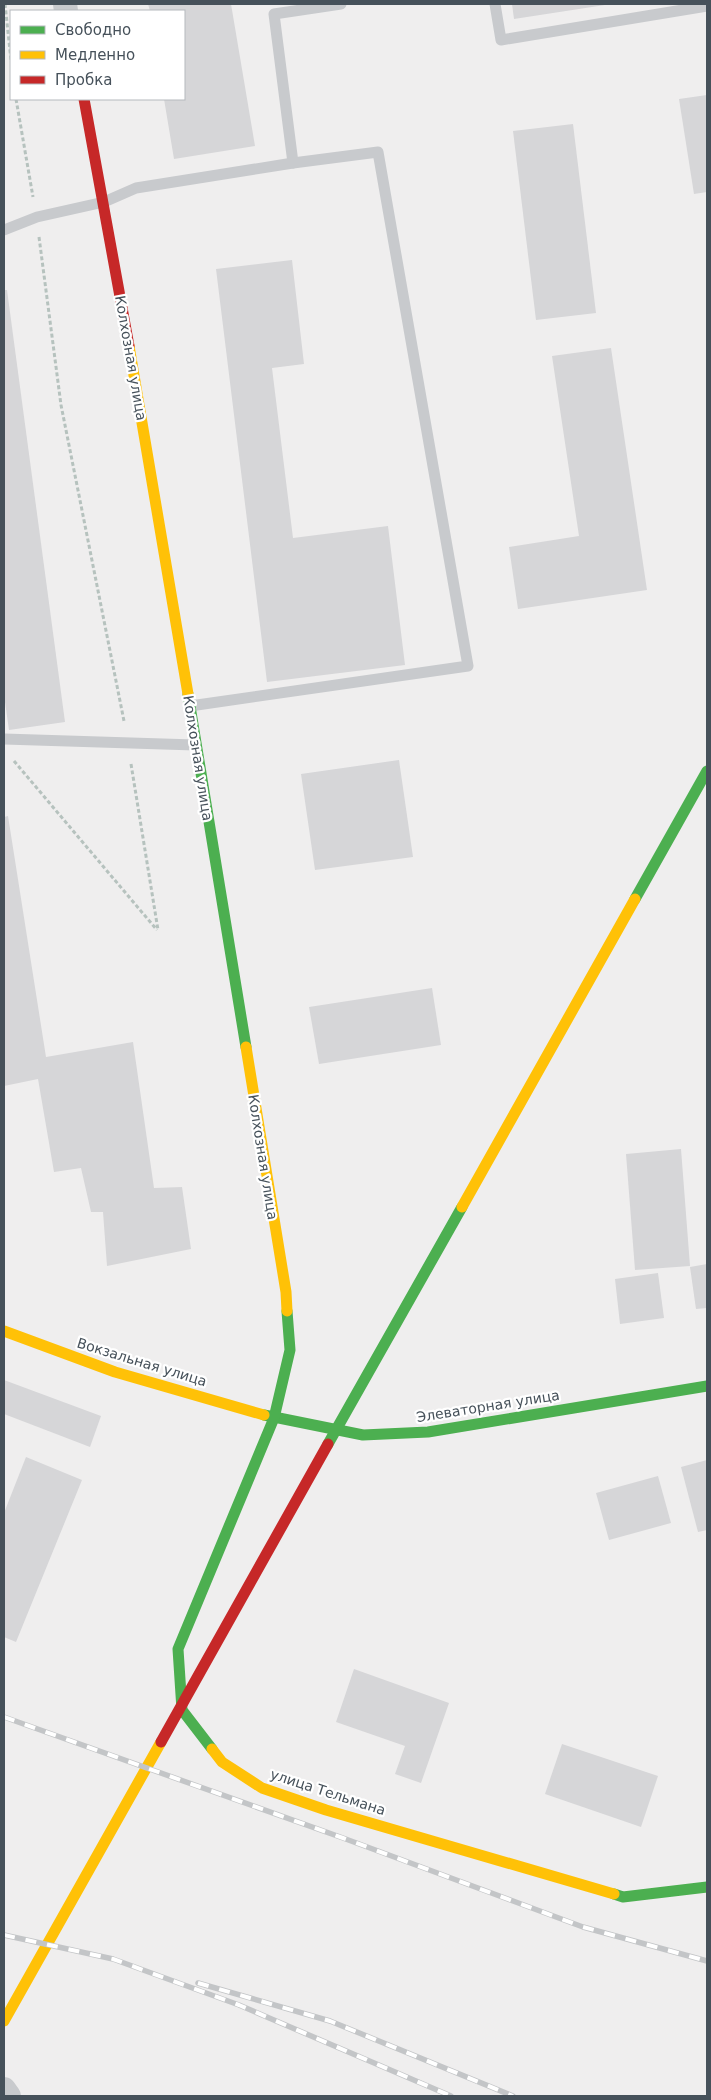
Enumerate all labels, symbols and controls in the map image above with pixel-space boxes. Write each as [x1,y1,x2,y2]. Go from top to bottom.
legend [10,10,185,100]
text: Свободно [55,21,131,39]
text: Медленно [55,46,135,64]
text: Пробка [55,71,112,89]
street label: Колхозная улица [112,294,150,422]
street label: Колхозная улица [180,694,216,822]
street label: Колхозная улица [245,1093,281,1221]
street label: Вокзальная улица [75,1335,209,1389]
street label: Элеваторная улица [415,1387,561,1425]
street label: улица Тельмана [268,1766,388,1818]

